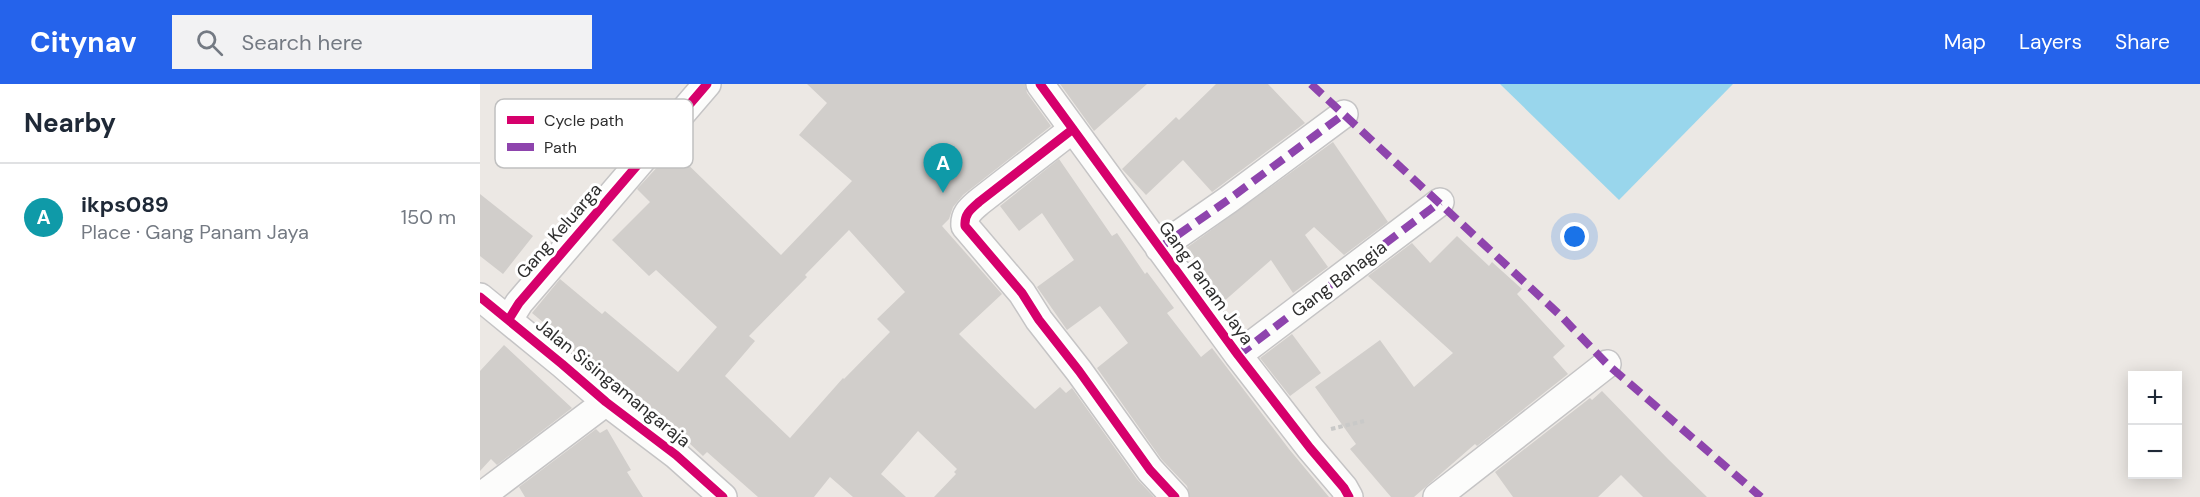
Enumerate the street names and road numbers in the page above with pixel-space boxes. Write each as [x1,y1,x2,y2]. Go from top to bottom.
street label: Gang Keluarga [511,178,607,284]
street label: Gang Panam Jaya [1153,216,1259,350]
street label: Gang Bahagia [1286,235,1392,323]
street label: Jalan Sisingamangaraja [531,313,695,453]

